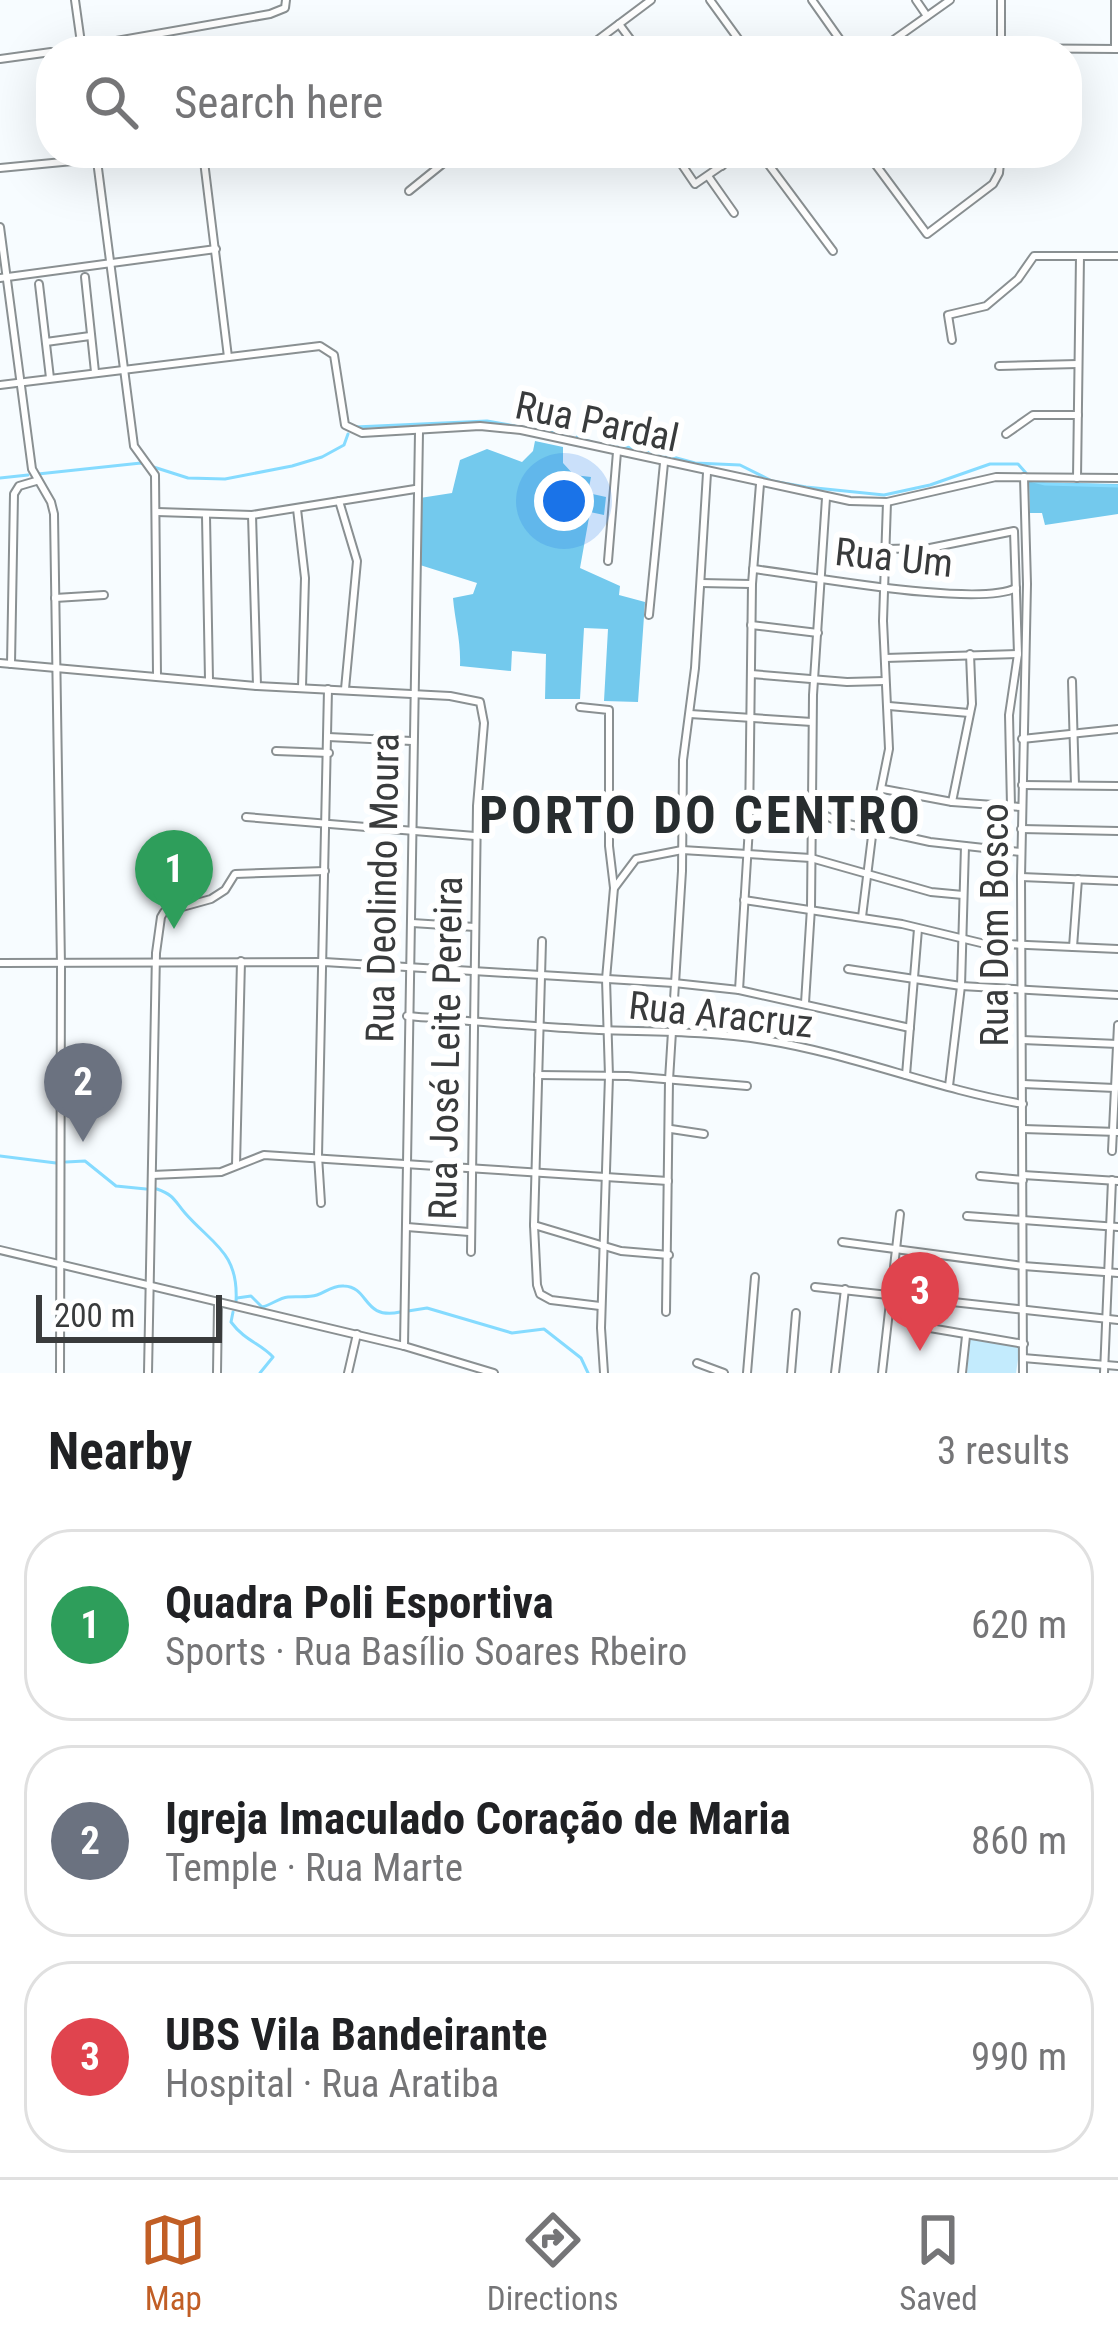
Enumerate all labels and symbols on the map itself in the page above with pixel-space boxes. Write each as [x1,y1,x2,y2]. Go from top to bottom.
street label: Rua Pardal [511,382,683,462]
your location [534,471,594,531]
street label: Rua Um [833,529,955,587]
street label: Rua Deolindo Moura [357,733,409,1043]
district label: PORTO DO CENTRO [479,786,923,845]
street label: Rua Dom Bosco [972,803,1018,1047]
pin: 1 [135,830,213,929]
street label: Rua José Leite Pereira [420,876,472,1220]
street label: Rua Aracruz [626,982,816,1048]
pin: 2 [44,1043,122,1142]
pin: 3 [881,1252,959,1351]
scale bar [36,1289,222,1342]

